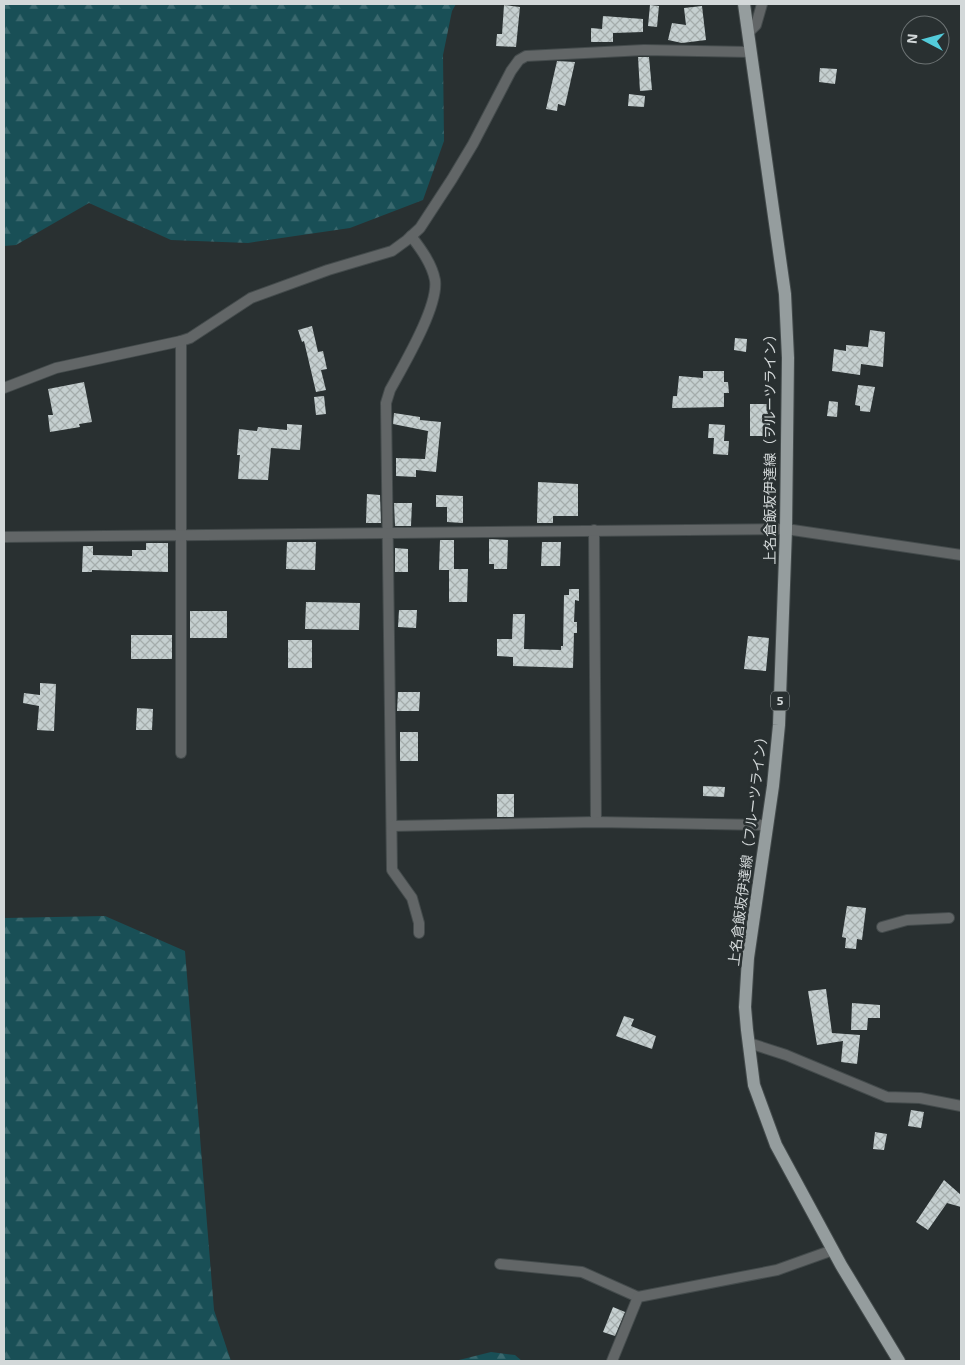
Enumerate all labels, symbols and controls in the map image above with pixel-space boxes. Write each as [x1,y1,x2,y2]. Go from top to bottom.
north arrow [900,15,950,65]
text: N [903,33,921,45]
street label: 上名倉飯坂伊達線（フルーツライン） [761,327,778,565]
road number: 5 [771,691,789,710]
street label: 上名倉飯坂伊達線（フルーツライン） [725,729,770,967]

